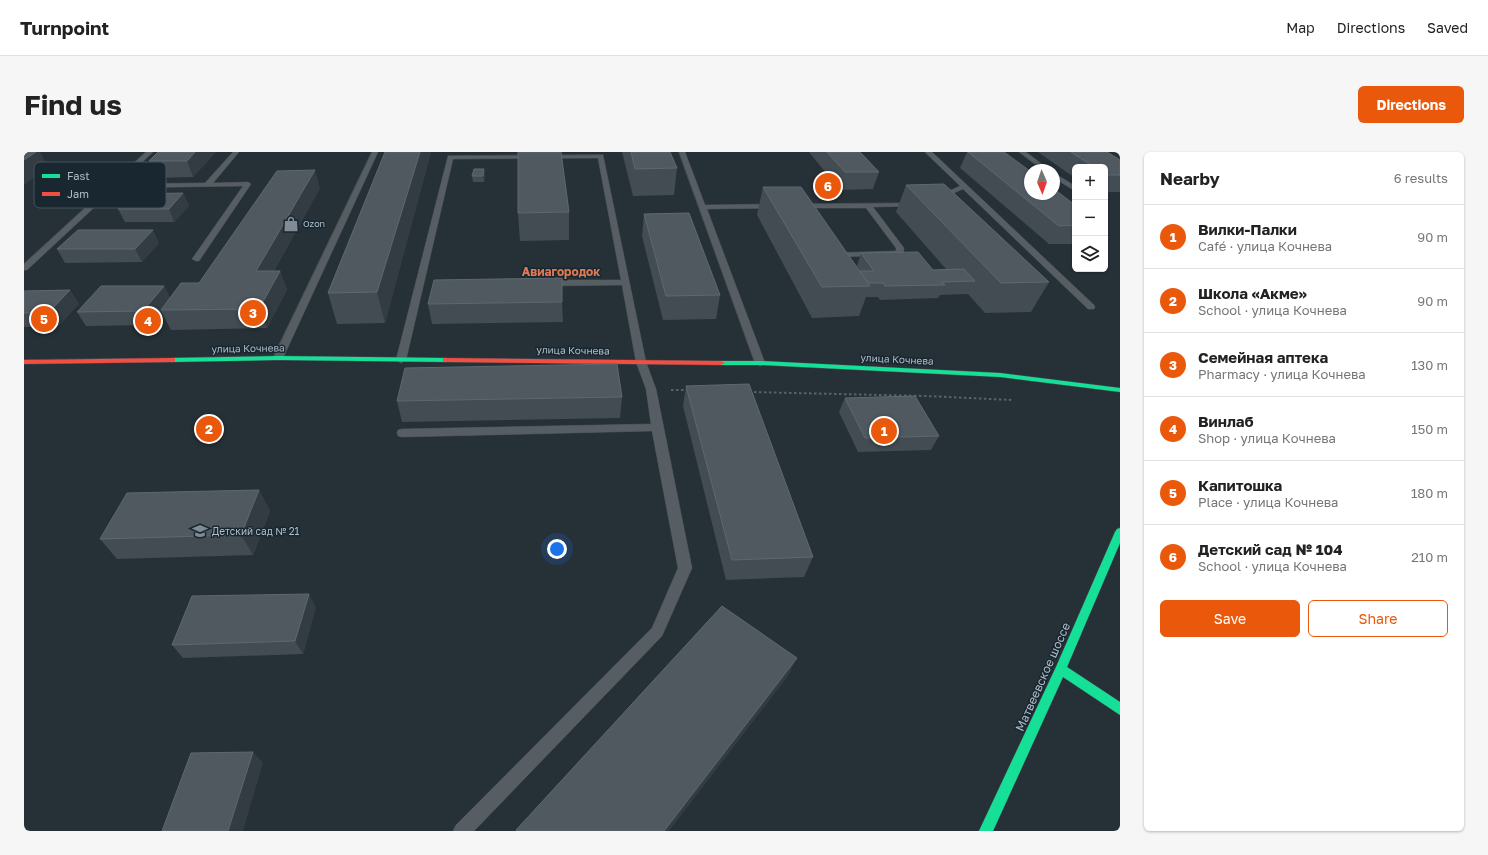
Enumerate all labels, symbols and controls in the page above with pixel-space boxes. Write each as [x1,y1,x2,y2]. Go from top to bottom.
text: Turnpoint [20,16,109,39]
text: Map [1286,19,1315,36]
text: Directions [1337,19,1405,36]
text: Saved [1427,19,1468,36]
button: Directions [1358,86,1464,123]
text: Find us [24,88,122,121]
legend [34,162,166,208]
north arrow [1024,164,1060,200]
map controls [1072,164,1108,272]
button: + [1072,164,1108,200]
text: Nearby [1160,168,1220,189]
text: Fast [67,169,90,182]
text: 6 results [1394,170,1448,186]
pin: 6 [815,171,841,201]
text: Jam [67,187,89,200]
button: − [1072,200,1108,236]
shop icon: Ozon [282,215,300,233]
place label: Ozon [303,218,325,229]
text: Вилки-Палки [1198,220,1297,238]
text: 1 [1170,229,1176,245]
text: 90 m [1417,229,1448,245]
button: layers [1072,236,1108,272]
text: Café · улица Кочнева [1198,238,1332,254]
district label: Авиагородок [522,264,600,279]
text: Школа «Акме» [1198,284,1307,302]
text: 2 [1169,293,1177,309]
text: 90 m [1417,293,1448,309]
pin: 3 [240,298,266,328]
text: School · улица Кочнева [1198,302,1347,318]
pin: 5 [31,304,57,334]
pin: 4 [135,306,161,336]
street label: улица Кочнева [211,341,285,355]
street label: улица Кочнева [536,343,610,357]
text: Семейная аптека [1198,348,1328,366]
street label: улица Кочнева [860,351,934,367]
text: 3 [1169,357,1177,373]
text: 130 m [1411,357,1448,373]
text: Pharmacy · улица Кочнева [1198,366,1366,382]
text: Винлаб [1198,412,1254,430]
pin: 2 [196,414,222,444]
pin: 1 [871,416,897,446]
text: 4 [1169,421,1177,437]
text: 150 m [1411,421,1448,437]
text: Shop · улица Кочнева [1198,430,1336,446]
text: Капитошка [1198,476,1282,494]
text: 5 [1169,485,1177,501]
text: 180 m [1411,485,1448,501]
text: Place · улица Кочнева [1198,494,1338,510]
school or university icon: Детский сад № 21 [191,522,209,540]
place label: Детский сад № 21 [212,525,299,537]
your location [547,539,567,559]
text: Детский сад № 104 [1198,540,1343,558]
text: 6 [1169,549,1177,565]
text: 210 m [1411,549,1448,565]
text: School · улица Кочнева [1198,558,1347,574]
button: Save [1160,600,1300,637]
button: Share [1308,600,1448,637]
street label: Матвеевское шоссе [1012,620,1073,734]

